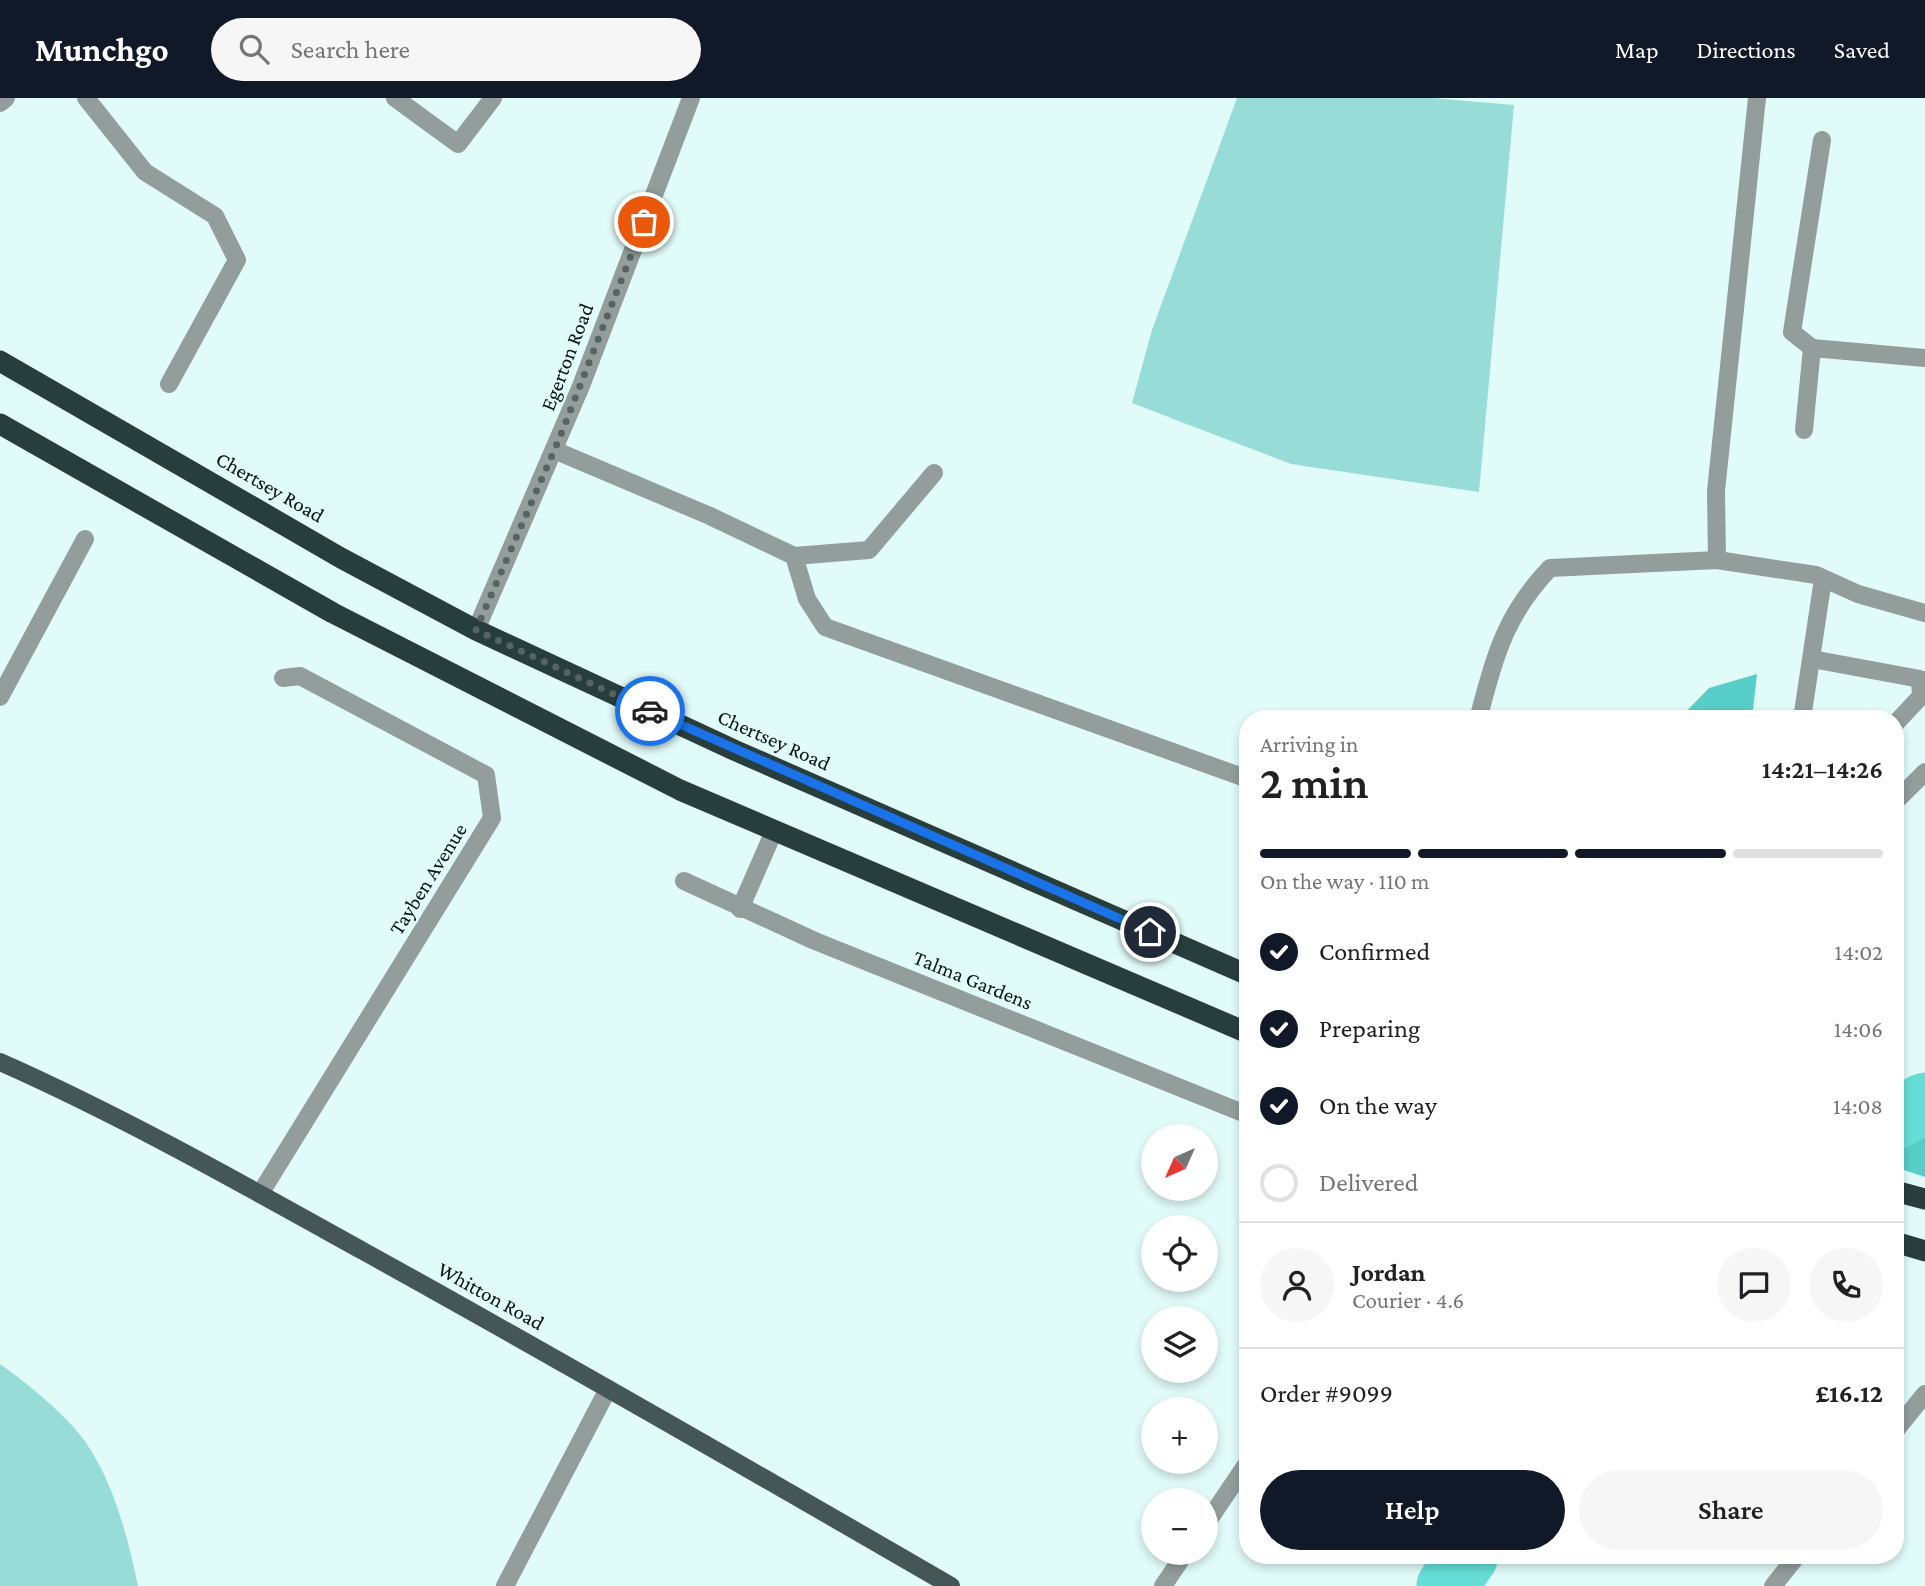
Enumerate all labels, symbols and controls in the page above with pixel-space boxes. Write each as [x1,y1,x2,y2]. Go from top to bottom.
search box [211,18,701,81]
icon: search [235,30,273,68]
text: Munchgo [35,31,169,68]
text: Search here [291,35,410,64]
text: Map [1615,36,1659,63]
text: Directions [1697,36,1796,63]
text: Saved [1834,36,1890,63]
pin [614,192,674,252]
icon: bag [625,203,663,241]
street label: Egerton Road [536,300,598,414]
street label: Chertsey Road [212,446,328,528]
courier [615,676,685,746]
icon: car [631,692,669,730]
street label: Chertsey Road [714,704,834,776]
text: Arriving in [1260,731,1358,757]
text: 14:21–14:26 [1762,755,1883,784]
text: 2 min [1260,757,1368,808]
street label: Tayben Avenue [384,819,472,939]
text: On the way · 110 m [1260,868,1430,894]
pin [1120,902,1180,962]
icon: home [1131,913,1169,951]
icon: check [1260,933,1298,971]
text: Confirmed [1319,937,1430,966]
text: 14:02 [1835,939,1883,965]
street label: Talma Gardens [910,945,1036,1015]
icon: check [1260,1010,1298,1048]
text: Preparing [1319,1014,1420,1043]
text: 14:06 [1834,1016,1883,1042]
icon: check [1260,1087,1298,1125]
text: On the way [1319,1091,1437,1120]
text: 14:08 [1833,1093,1883,1119]
north arrow [1141,1124,1218,1200]
map controls [1141,1124,1218,1565]
text: Delivered [1319,1168,1418,1197]
button: locate [1141,1215,1218,1292]
button: person [1260,1248,1334,1322]
button: chat [1717,1248,1791,1322]
button: phone [1809,1248,1883,1322]
street label: Whitton Road [434,1257,548,1335]
text: Jordan [1352,1258,1426,1287]
text: Courier · 4.6 [1352,1287,1464,1313]
button: layers [1141,1306,1218,1383]
text: Order #9099 [1260,1379,1393,1408]
text: £16.12 [1815,1379,1883,1408]
button: + [1141,1397,1218,1474]
button: Help [1260,1470,1565,1550]
button: Share [1579,1470,1883,1550]
button: − [1141,1488,1218,1565]

